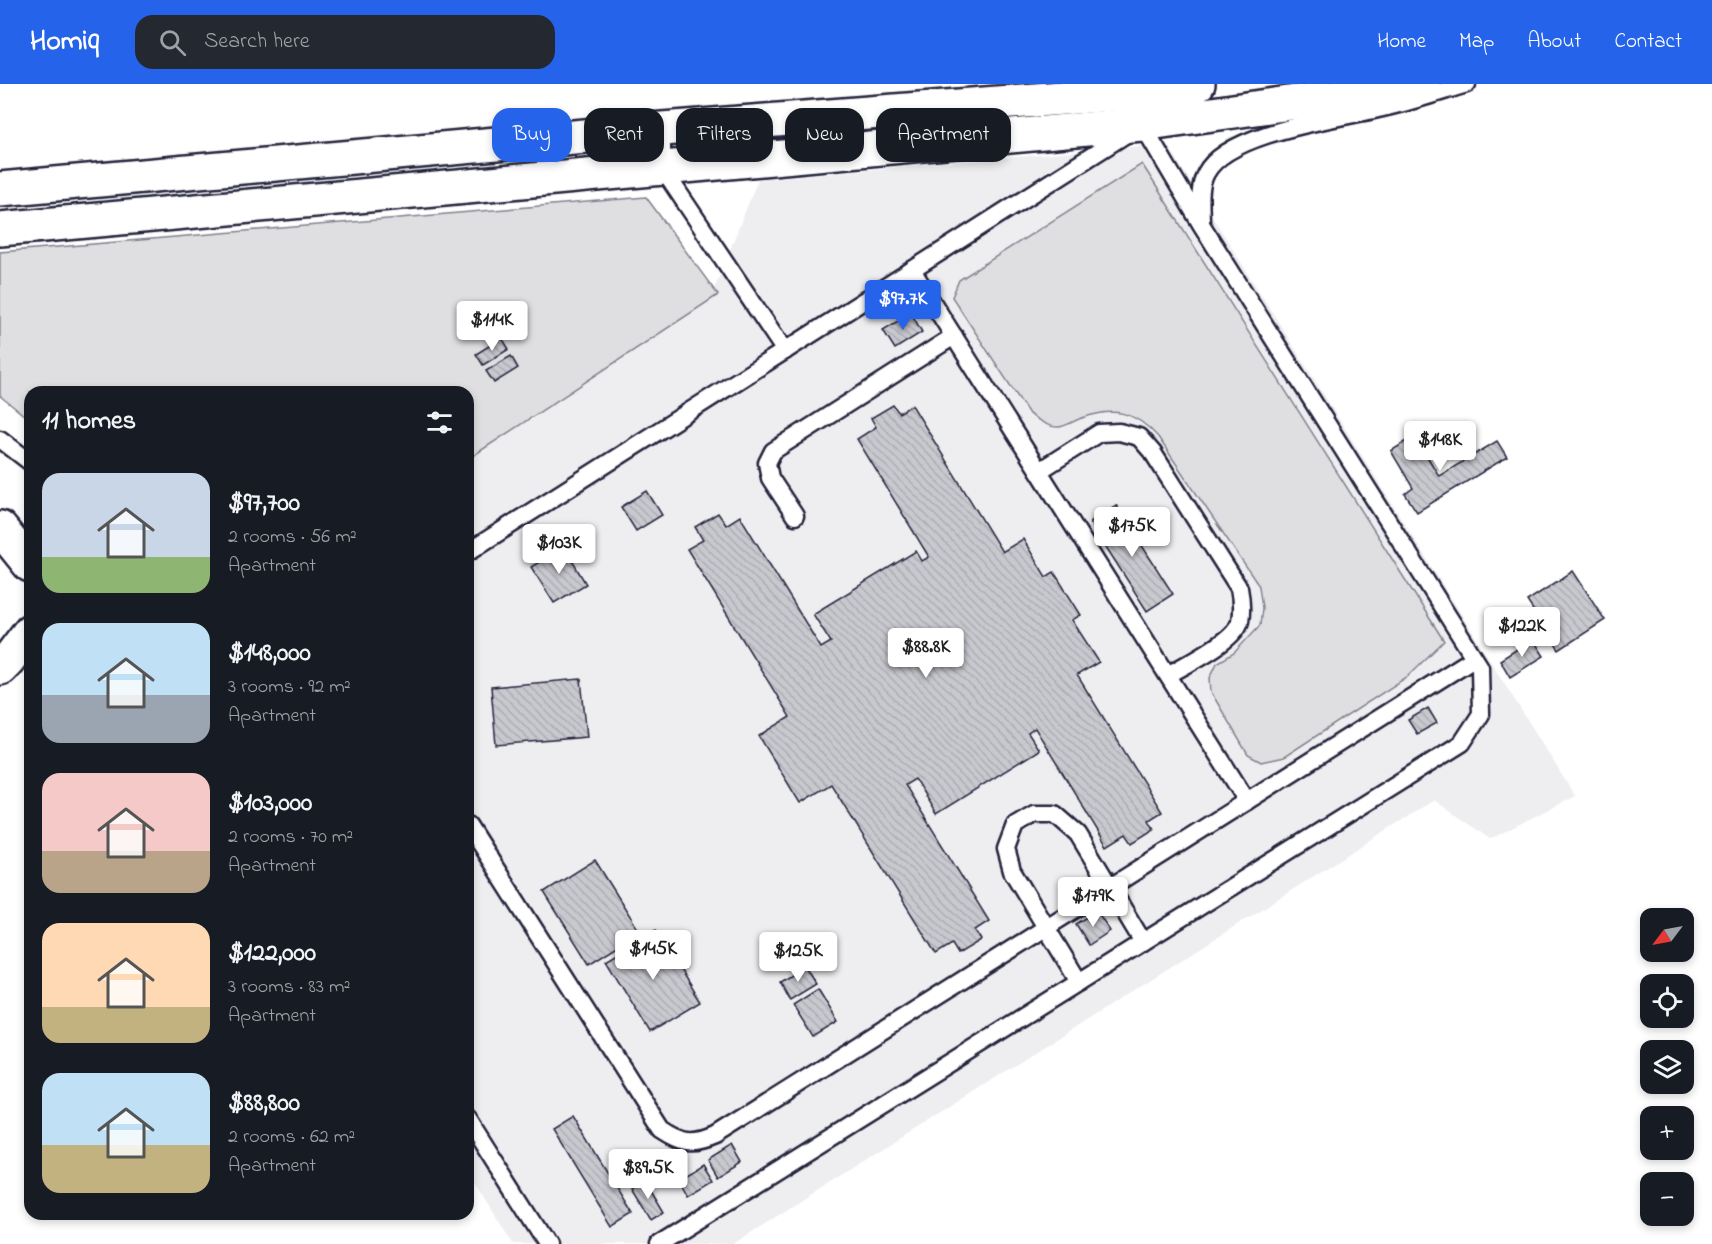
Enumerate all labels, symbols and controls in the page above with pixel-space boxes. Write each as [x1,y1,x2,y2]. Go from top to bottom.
search box [135,15,555,69]
text: Homiq [30,22,99,63]
icon: search [156,26,189,59]
text: Search here [204,26,310,58]
text: Home [1377,27,1426,57]
text: Map [1459,27,1494,57]
text: About [1527,27,1581,57]
text: Contact [1614,27,1682,57]
chip: Buy [492,108,572,162]
chip: Rent [584,108,664,162]
chip: Filters [676,108,773,162]
chip: New [785,108,864,162]
chip: Apartment [876,108,1011,162]
pin: $97.7K [854,280,952,331]
text: $97.7K [879,285,927,314]
pin: $114K [450,301,534,352]
text: $114K [471,306,513,335]
text: 11 homes [42,403,136,441]
icon: filters [423,406,456,439]
pin: $148K [1398,421,1482,472]
text: $148K [1418,426,1462,455]
text: $97,700 [228,485,300,523]
icon: home [90,497,162,569]
pin: $175K [1090,507,1174,558]
text: $175K [1108,512,1156,541]
text: 2 rooms · 56 m² [228,523,357,552]
pin: $103K [517,524,601,575]
text: $103K [536,529,582,558]
text: Apartment [228,552,316,581]
pin: $122K [1480,607,1564,658]
text: $122K [1498,612,1546,641]
pin: $88.8K [877,628,975,679]
text: $88.8K [902,633,950,662]
text: $148,000 [228,635,311,673]
icon: home [90,647,162,719]
text: 3 rooms · 92 m² [228,673,351,702]
text: Apartment [228,702,316,731]
text: $103,000 [228,785,312,823]
icon: home [90,797,162,869]
text: 2 rooms · 70 m² [228,823,353,852]
text: Apartment [228,852,316,881]
pin: $179K [1051,877,1135,928]
text: $179K [1072,882,1114,911]
north arrow [1640,908,1694,962]
map controls [1640,908,1694,1226]
pin: $145K [611,930,695,981]
pin: $125K [756,932,840,983]
text: $122,000 [228,935,316,973]
text: $145K [629,935,677,964]
text: $125K [773,937,823,966]
icon: home [90,947,162,1019]
text: 3 rooms · 83 m² [228,973,350,1002]
button: locate [1640,974,1694,1028]
text: Apartment [228,1002,316,1031]
button: layers [1640,1040,1694,1094]
text: $88,800 [228,1085,300,1123]
icon: home [90,1097,162,1169]
button: + [1640,1106,1694,1160]
text: 2 rooms · 62 m² [228,1123,355,1152]
pin: $89.5K [599,1149,697,1200]
text: Apartment [228,1152,316,1181]
text: $89.5K [623,1154,673,1183]
button: − [1640,1172,1694,1226]

